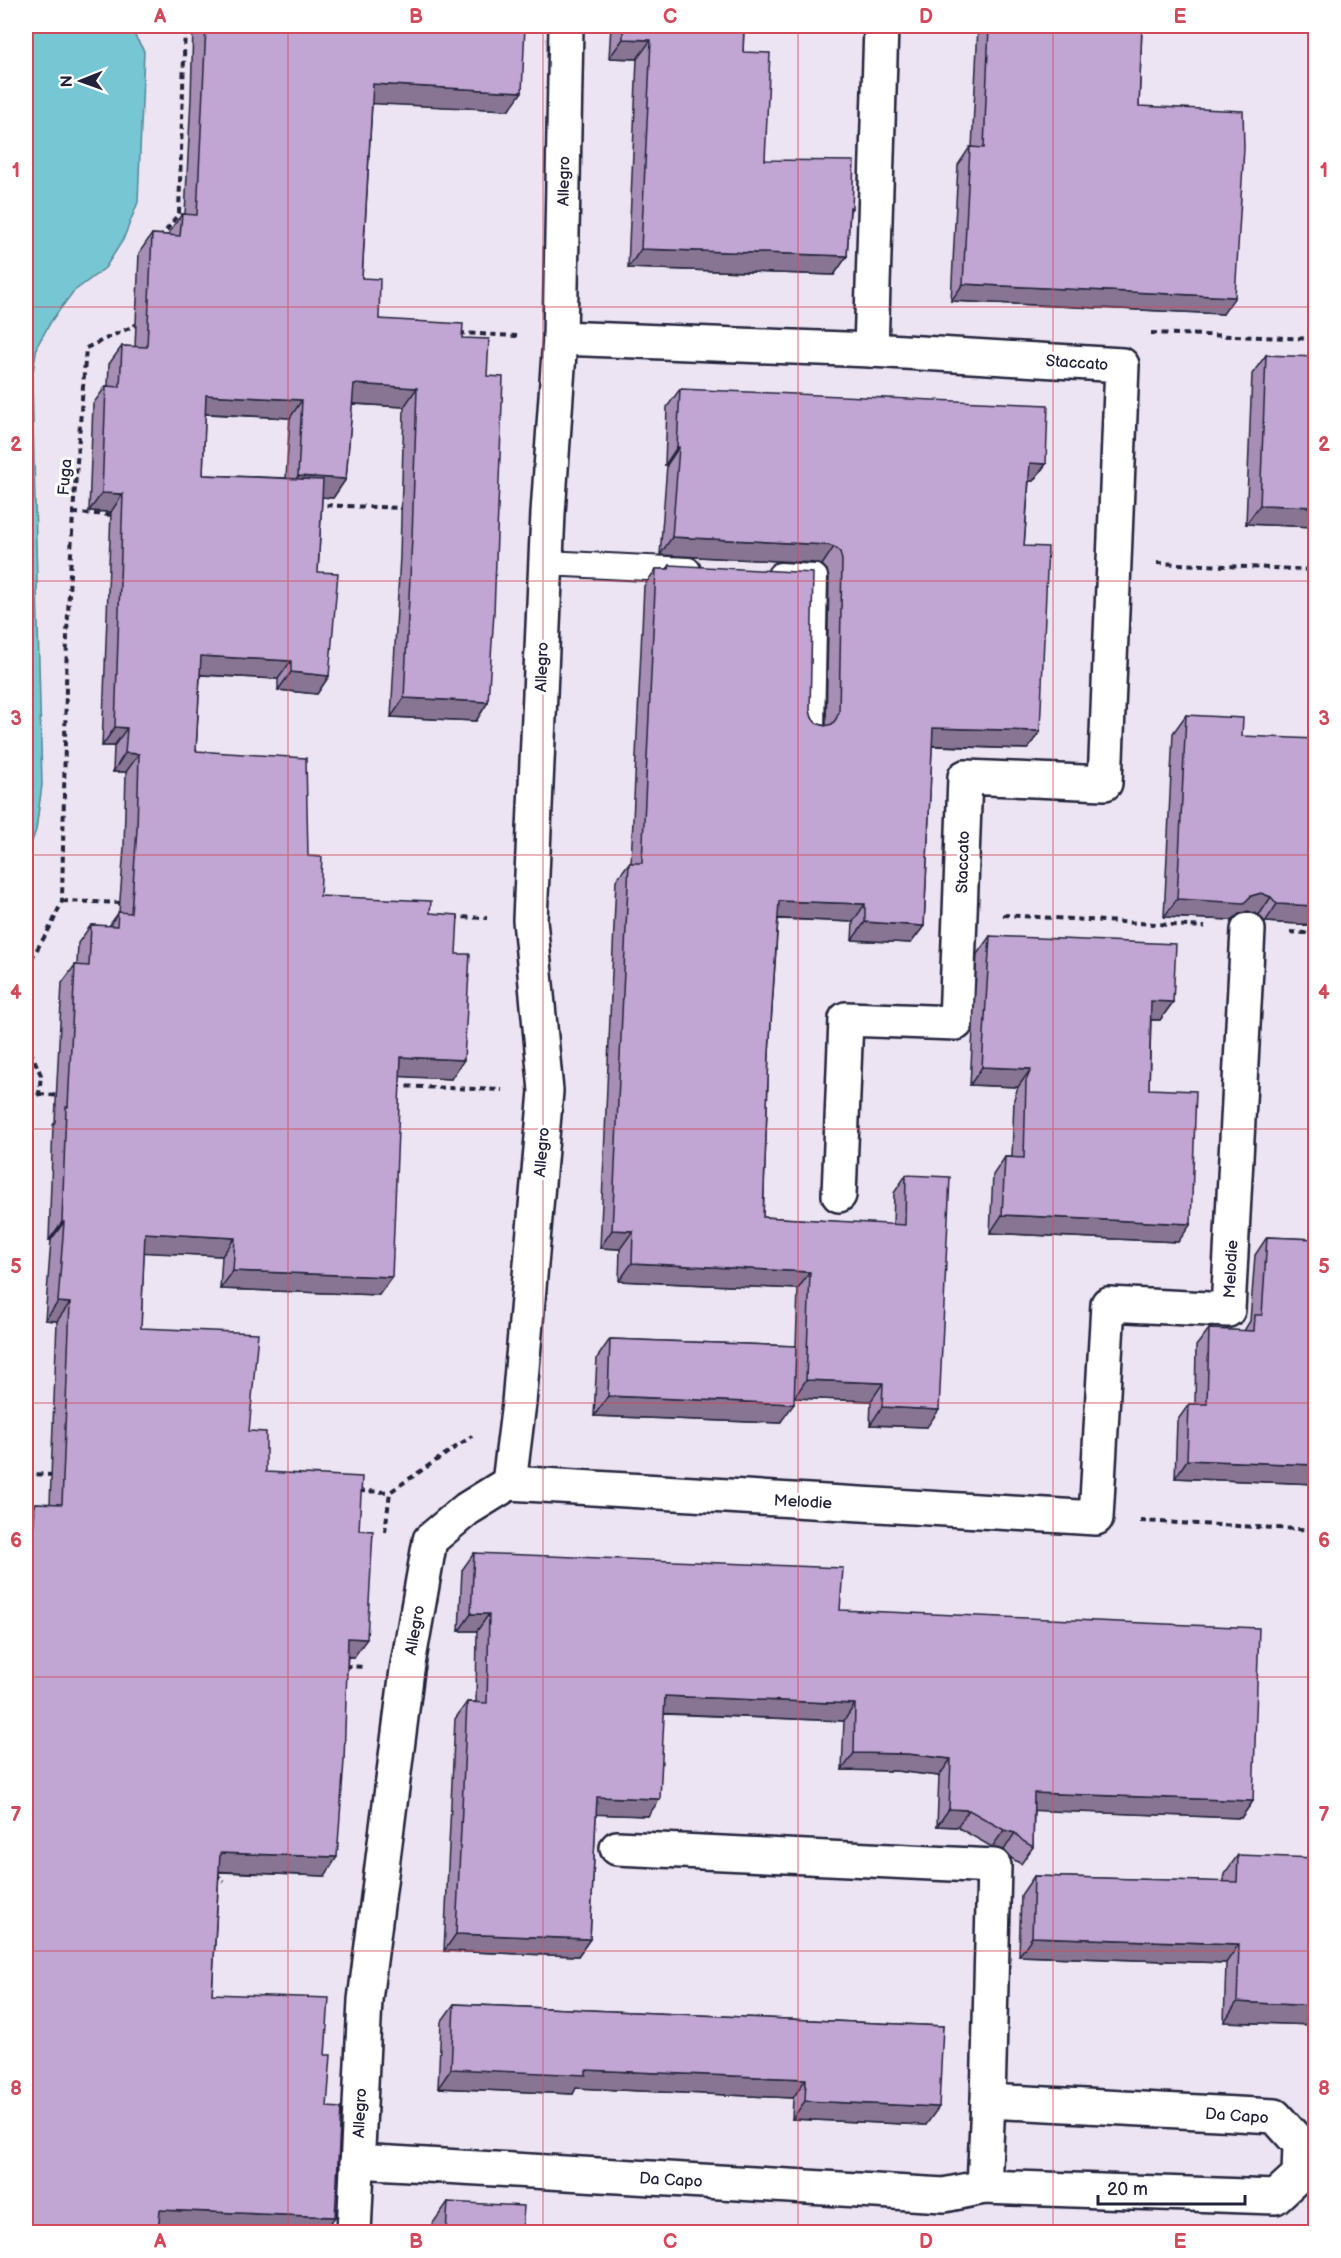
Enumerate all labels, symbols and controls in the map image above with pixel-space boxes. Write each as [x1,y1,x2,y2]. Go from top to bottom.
text: A [153,5,167,29]
text: B [409,5,423,29]
text: C [663,5,677,29]
text: D [919,5,933,29]
text: E [1174,5,1187,29]
north arrow [51,51,111,111]
text: N [58,75,77,87]
street label: Allegro [555,156,574,206]
text: 1 [12,159,20,183]
text: 1 [1320,159,1328,183]
street label: Staccato [1045,352,1109,375]
text: 2 [10,433,22,457]
text: 2 [1318,433,1330,457]
street label: Fuga [54,458,77,496]
street label: Allegro [532,642,553,692]
text: 3 [10,707,22,731]
text: 3 [1318,707,1330,731]
street label: Staccato [953,830,974,894]
text: 4 [10,981,22,1005]
text: 4 [1318,981,1330,1005]
street label: Allegro [531,1126,554,1178]
street label: Melodie [1220,1239,1243,1299]
text: 5 [10,1255,22,1279]
text: 5 [1318,1255,1330,1279]
street label: Melodie [773,1491,833,1514]
text: 6 [10,1529,22,1553]
text: 6 [1318,1529,1330,1553]
street label: Allegro [402,1604,429,1657]
text: 7 [10,1803,22,1827]
text: 7 [1318,1803,1330,1827]
text: 8 [10,2077,22,2101]
text: 8 [1318,2077,1330,2101]
street label: Allegro [350,2088,371,2139]
street label: Da Capo [1204,2105,1269,2128]
scale bar [1098,2168,1245,2206]
street label: Da Capo [639,2169,703,2192]
text: 20 m [1107,2179,1148,2200]
text: A [153,2230,167,2254]
text: B [409,2230,423,2254]
text: C [663,2230,677,2254]
text: D [919,2230,933,2254]
text: E [1174,2230,1187,2254]

